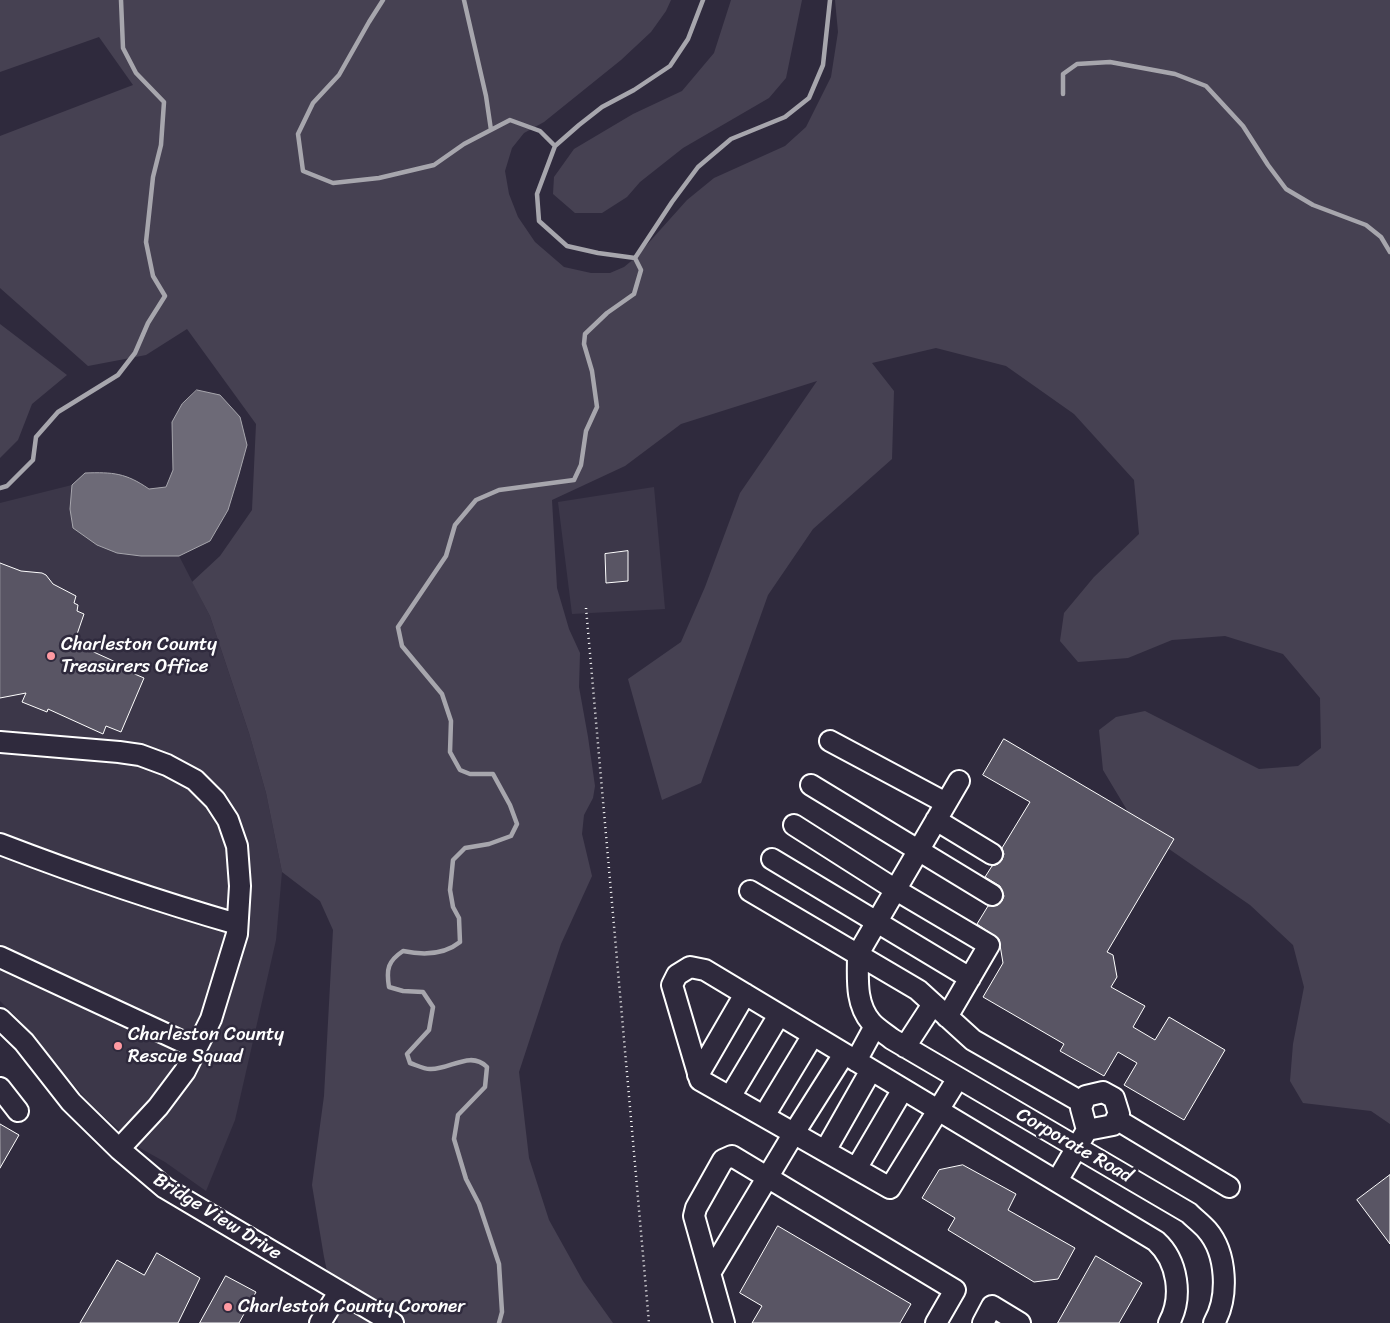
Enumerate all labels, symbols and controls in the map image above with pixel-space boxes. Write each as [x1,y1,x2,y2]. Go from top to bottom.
place label: Charleston County Treasurers Office [61,634,217,678]
marker: Charleston County Treasurers Office [45,650,57,662]
place label: Charleston County Rescue Squad [128,1024,284,1068]
marker: Charleston County Rescue Squad [112,1040,124,1052]
street label: Corporate Road [1012,1104,1136,1188]
street label: Bridge View Drive [149,1168,285,1266]
place label: Charleston County Coroner [238,1296,465,1318]
marker: Charleston County Coroner [222,1301,234,1313]

